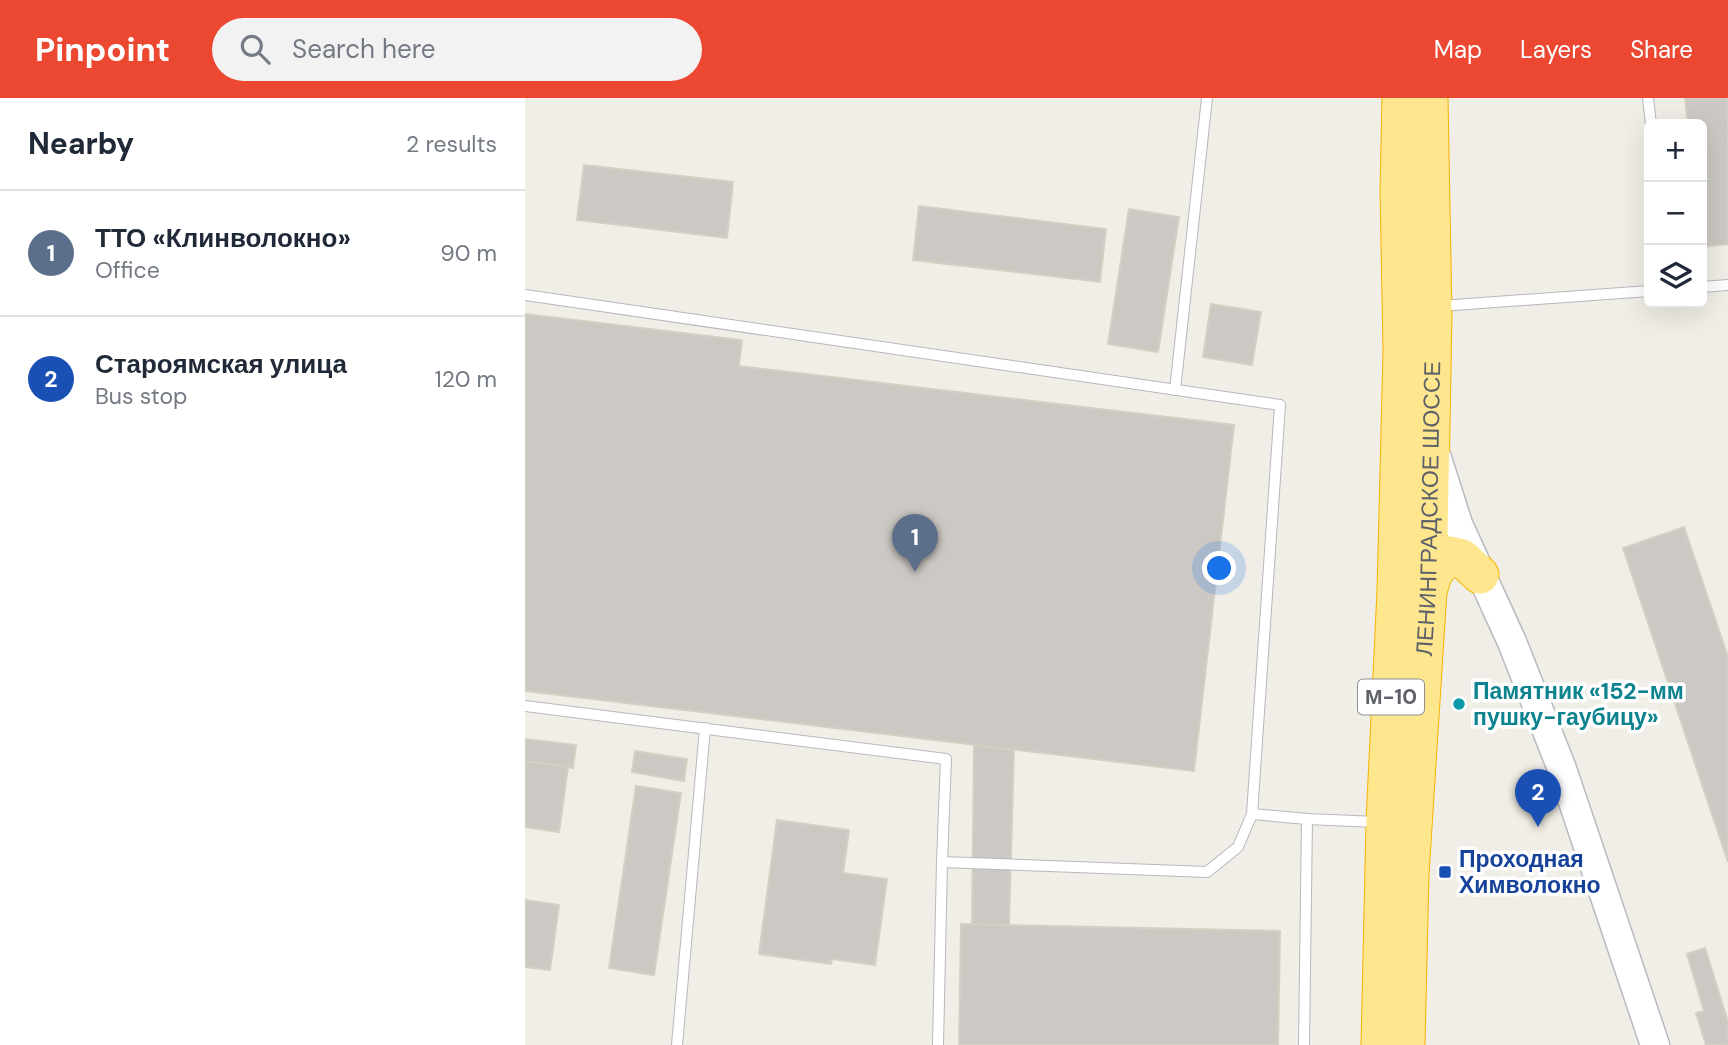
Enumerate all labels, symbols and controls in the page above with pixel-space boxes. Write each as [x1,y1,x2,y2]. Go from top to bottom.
search box [212,18,702,81]
text: Pinpoint [35,28,170,71]
icon: search [236,30,274,68]
text: Search here [292,32,436,66]
text: Map [1434,34,1482,65]
text: Layers [1520,34,1592,65]
text: Share [1630,34,1693,65]
map controls [1644,119,1707,308]
button: + [1644,119,1707,182]
text: Nearby [28,124,134,163]
text: 2 results [406,129,497,159]
button: − [1644,182,1707,245]
text: ТТО «Клинволокно» [95,221,351,255]
text: 1 [47,238,55,268]
text: 90 m [440,238,497,268]
button: layers [1644,245,1707,308]
text: Office [95,255,160,285]
text: Староямская улица [95,347,347,381]
street label: ЛЕНИНГРАДСКОЕ ШОССЕ [1409,361,1447,657]
text: 2 [44,364,58,394]
text: 120 m [434,364,497,394]
text: Bus stop [95,381,187,411]
pin: 1 [892,514,938,572]
your location [1202,551,1236,585]
place label: Памятник «152-мм пушку-гаубицу» [1473,676,1684,732]
road number: М-10 [1358,680,1424,714]
marker: Памятник «152-мм пушку-гаубицу» [1451,696,1467,712]
pin: 2 [1515,769,1561,827]
place label: Проходная Химволокно [1459,844,1601,900]
marker: Проходная Химволокно [1437,864,1453,880]

